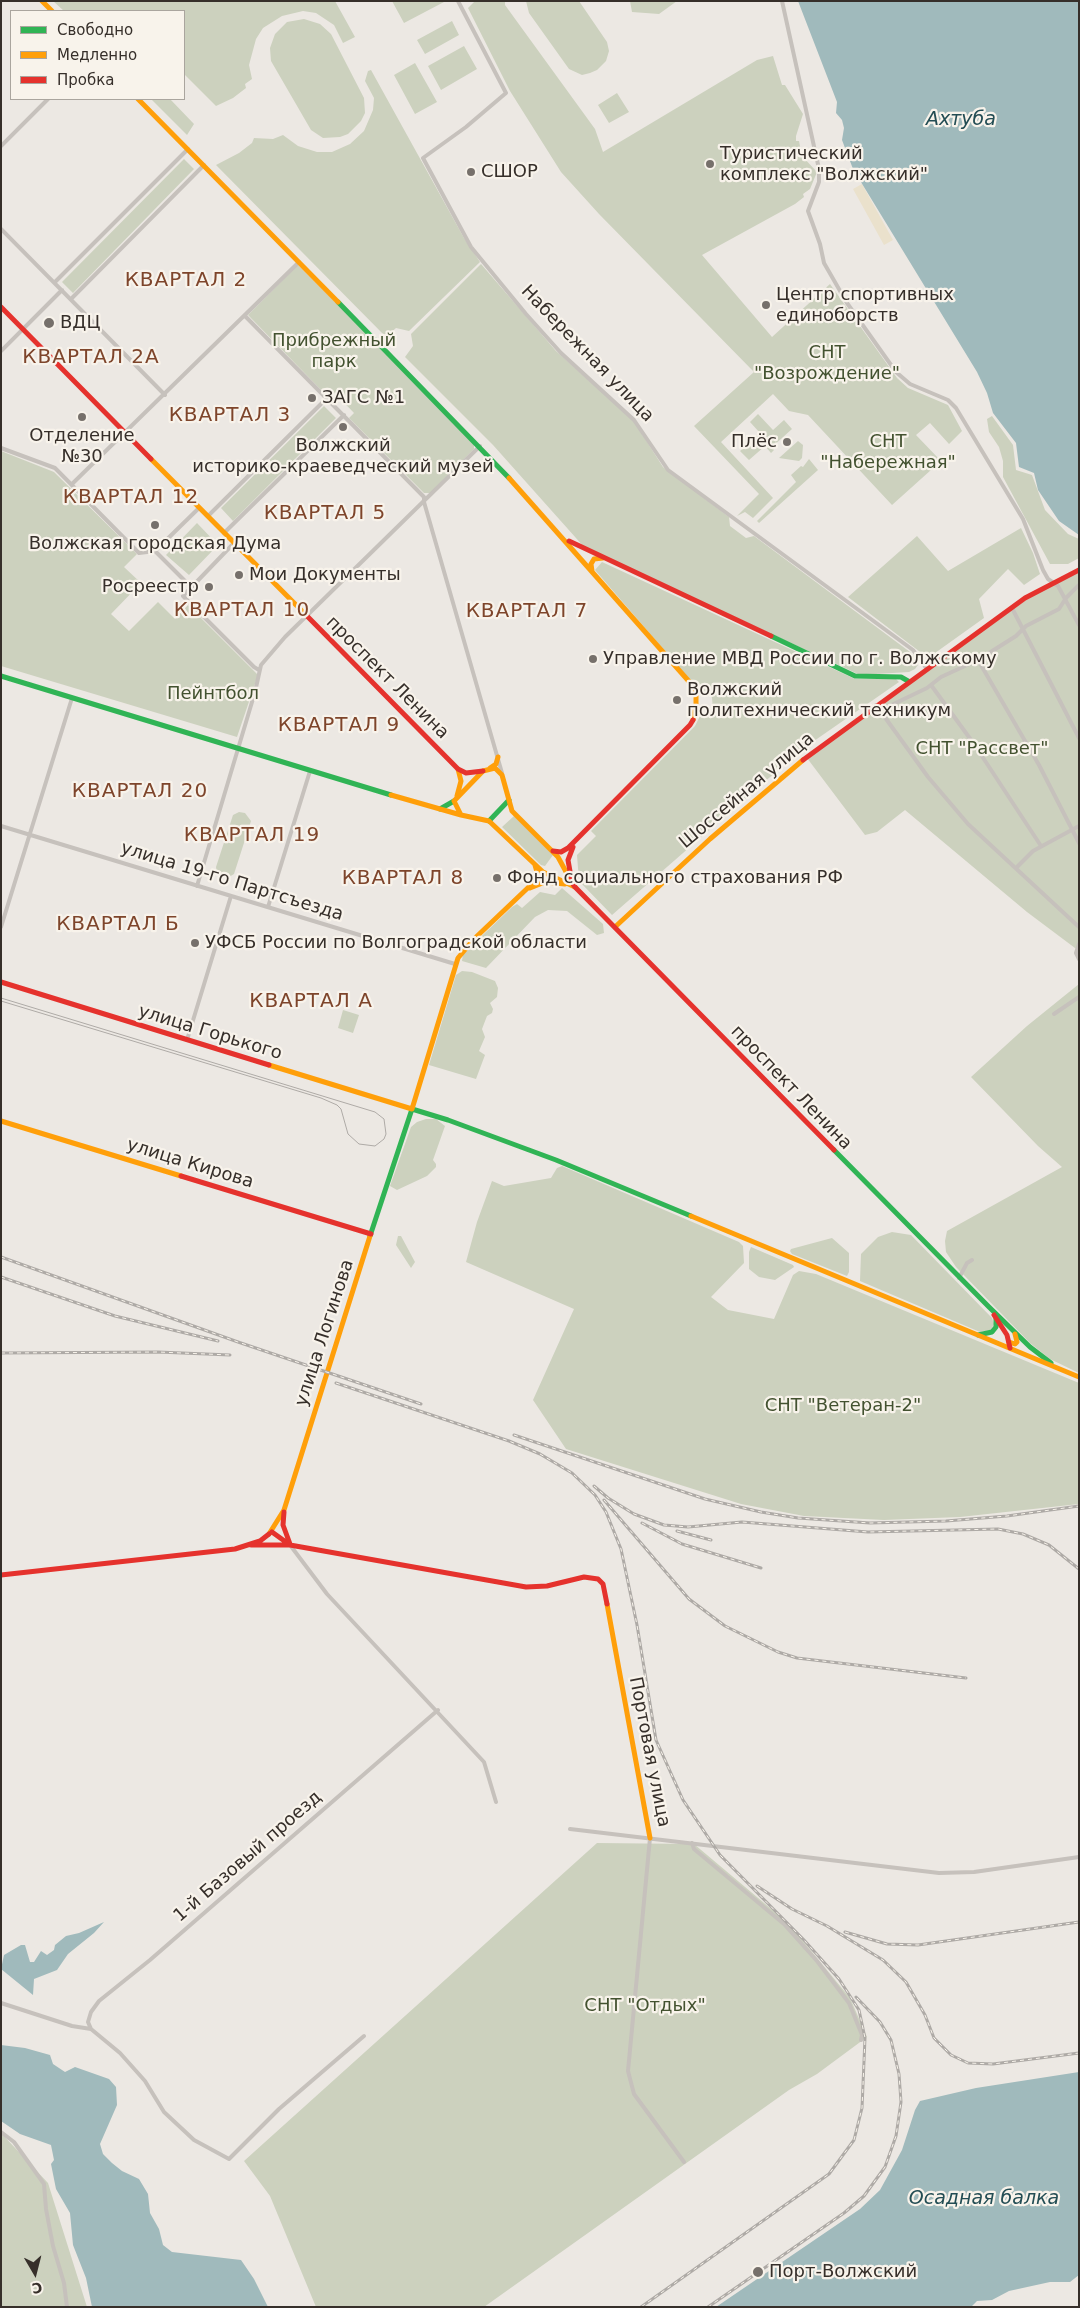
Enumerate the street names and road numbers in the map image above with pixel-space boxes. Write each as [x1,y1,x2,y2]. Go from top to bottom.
street label: Набережная улица [516,281,658,427]
street label: проспект Ленина [321,612,453,744]
street label: Шоссейная улица [675,728,819,854]
street label: улица 19-го Партсъезда [118,838,346,926]
street label: улица Горького [135,1001,285,1065]
street label: проспект Ленина [726,1021,856,1155]
street label: улица Кирова [124,1134,256,1194]
street label: улица Логинова [291,1257,359,1409]
street label: Портовая улица [624,1675,674,1829]
street label: 1-й Базовый проезд [170,1787,326,1927]

